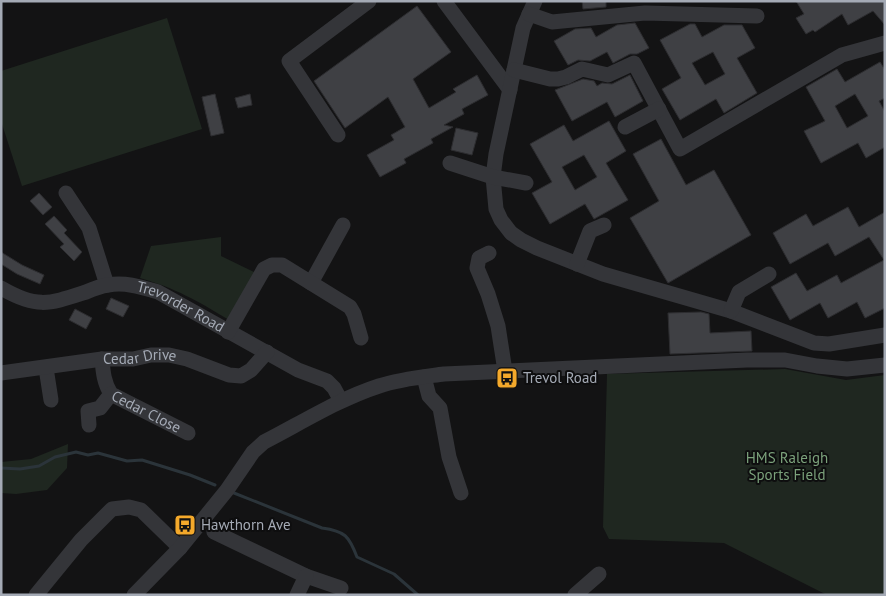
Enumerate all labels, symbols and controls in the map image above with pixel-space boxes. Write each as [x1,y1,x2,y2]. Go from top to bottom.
street label: Trevorder Road [135,277,228,336]
street label: Cedar Drive [103,345,179,368]
bus stop icon: Trevol Road [495,366,519,390]
place label: Trevol Road [523,368,597,387]
street label: Cedar Close [109,386,184,437]
park label: HMS Raleigh Sports Field [746,448,828,484]
bus stop icon: Hawthorn Ave [173,513,197,537]
place label: Hawthorn Ave [201,515,291,534]

